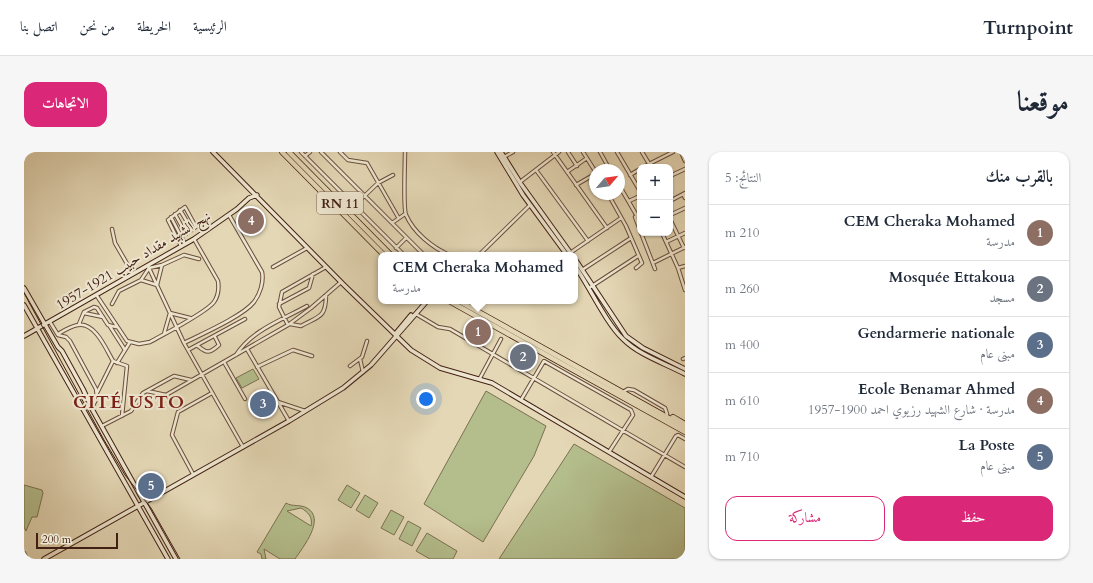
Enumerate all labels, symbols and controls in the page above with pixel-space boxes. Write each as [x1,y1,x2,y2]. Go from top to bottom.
text: Turnpoint [983,15,1073,41]
text: اتصل بنا [20,17,58,36]
text: من نحن [80,17,115,36]
text: الخريطة [137,17,171,36]
text: الرئيسية [193,17,227,36]
button: الاتجاهات [24,82,107,127]
text: موقعنا [1017,83,1069,121]
north arrow [589,164,625,200]
map controls [637,164,673,236]
button: + [637,164,673,200]
text: بالقرب منك [986,165,1053,188]
text: النتائج: 5 [725,169,761,187]
road number: RN 11 [317,192,363,214]
button: − [637,200,673,236]
pin: 4 [238,206,264,236]
street label: نهج الشهيد مقداد حبيب 1921-1957 [52,207,216,317]
text: CEM Cheraka Mohamed [844,211,1015,231]
text: 210 m [725,224,759,242]
text: 1 [1037,224,1043,242]
text: مدرسة [986,233,1015,251]
popup [378,252,578,304]
text: CEM Cheraka Mohamed [392,257,564,277]
text: Mosquée Ettakoua [889,267,1015,287]
text: مدرسة [392,279,421,297]
text: 260 m [725,280,759,298]
text: 2 [1037,280,1043,298]
text: مسجد [989,289,1015,307]
pin: 1 [465,317,491,347]
text: Gendarmerie nationale [858,323,1015,343]
text: 400 m [725,336,759,354]
text: 3 [1037,336,1043,354]
pin: 2 [510,342,536,372]
text: مبنى عام [980,345,1015,363]
text: Ecole Benamar Ahmed [858,379,1015,399]
pin: 3 [250,389,276,419]
your location [416,389,436,409]
district label: CITÉ USTO [73,390,185,415]
text: 610 m [725,392,759,410]
text: 4 [1037,392,1043,410]
text: مدرسة · شارع الشهيد رزيوي احمد 1900-1957 [808,401,1015,419]
text: La Poste [959,435,1015,455]
text: 710 m [725,448,759,466]
text: 5 [1037,448,1043,466]
text: مبنى عام [980,457,1015,475]
pin: 5 [138,471,164,501]
button: مشاركة [725,496,885,541]
button: حفظ [893,496,1053,541]
scale bar [36,531,118,550]
text: 200 m [42,532,71,547]

